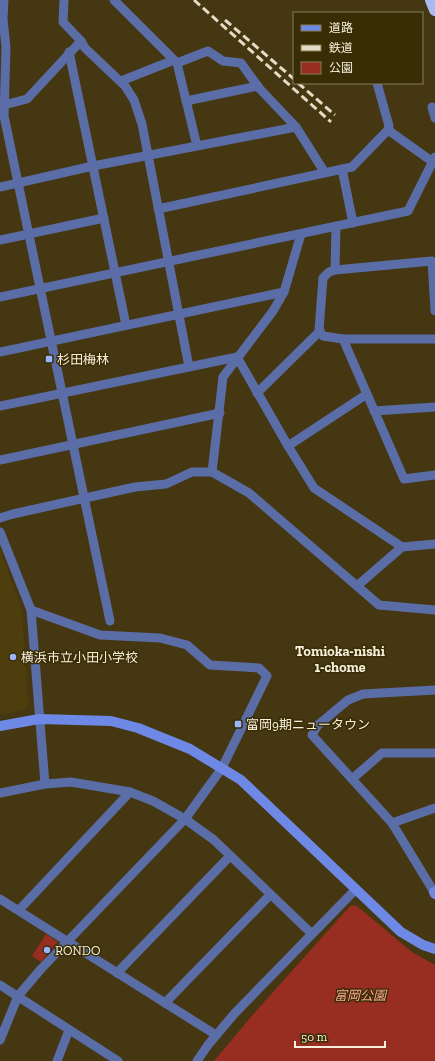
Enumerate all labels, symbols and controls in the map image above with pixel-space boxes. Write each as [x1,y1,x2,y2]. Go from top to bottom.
legend [293,12,423,84]
text: 道路 [329,21,353,35]
text: 鉄道 [329,41,353,55]
text: 公園 [329,61,353,75]
place label: 杉田梅林 [57,352,109,367]
marker: 杉田梅林 [44,354,54,364]
district label: Tomioka-nishi 1-chome [295,643,385,676]
place label: 横浜市立小田小学校 [21,650,138,665]
marker: 横浜市立小田小学校 [8,652,18,662]
place label: 富岡9期ニュータウン [246,717,370,732]
marker: 富岡9期ニュータウン [233,719,243,729]
place label: RONDO [55,943,100,958]
marker: RONDO [42,945,52,955]
park label: 富岡公園 [334,988,388,1003]
scale bar [295,1023,385,1049]
text: 50 m [301,1030,328,1044]

